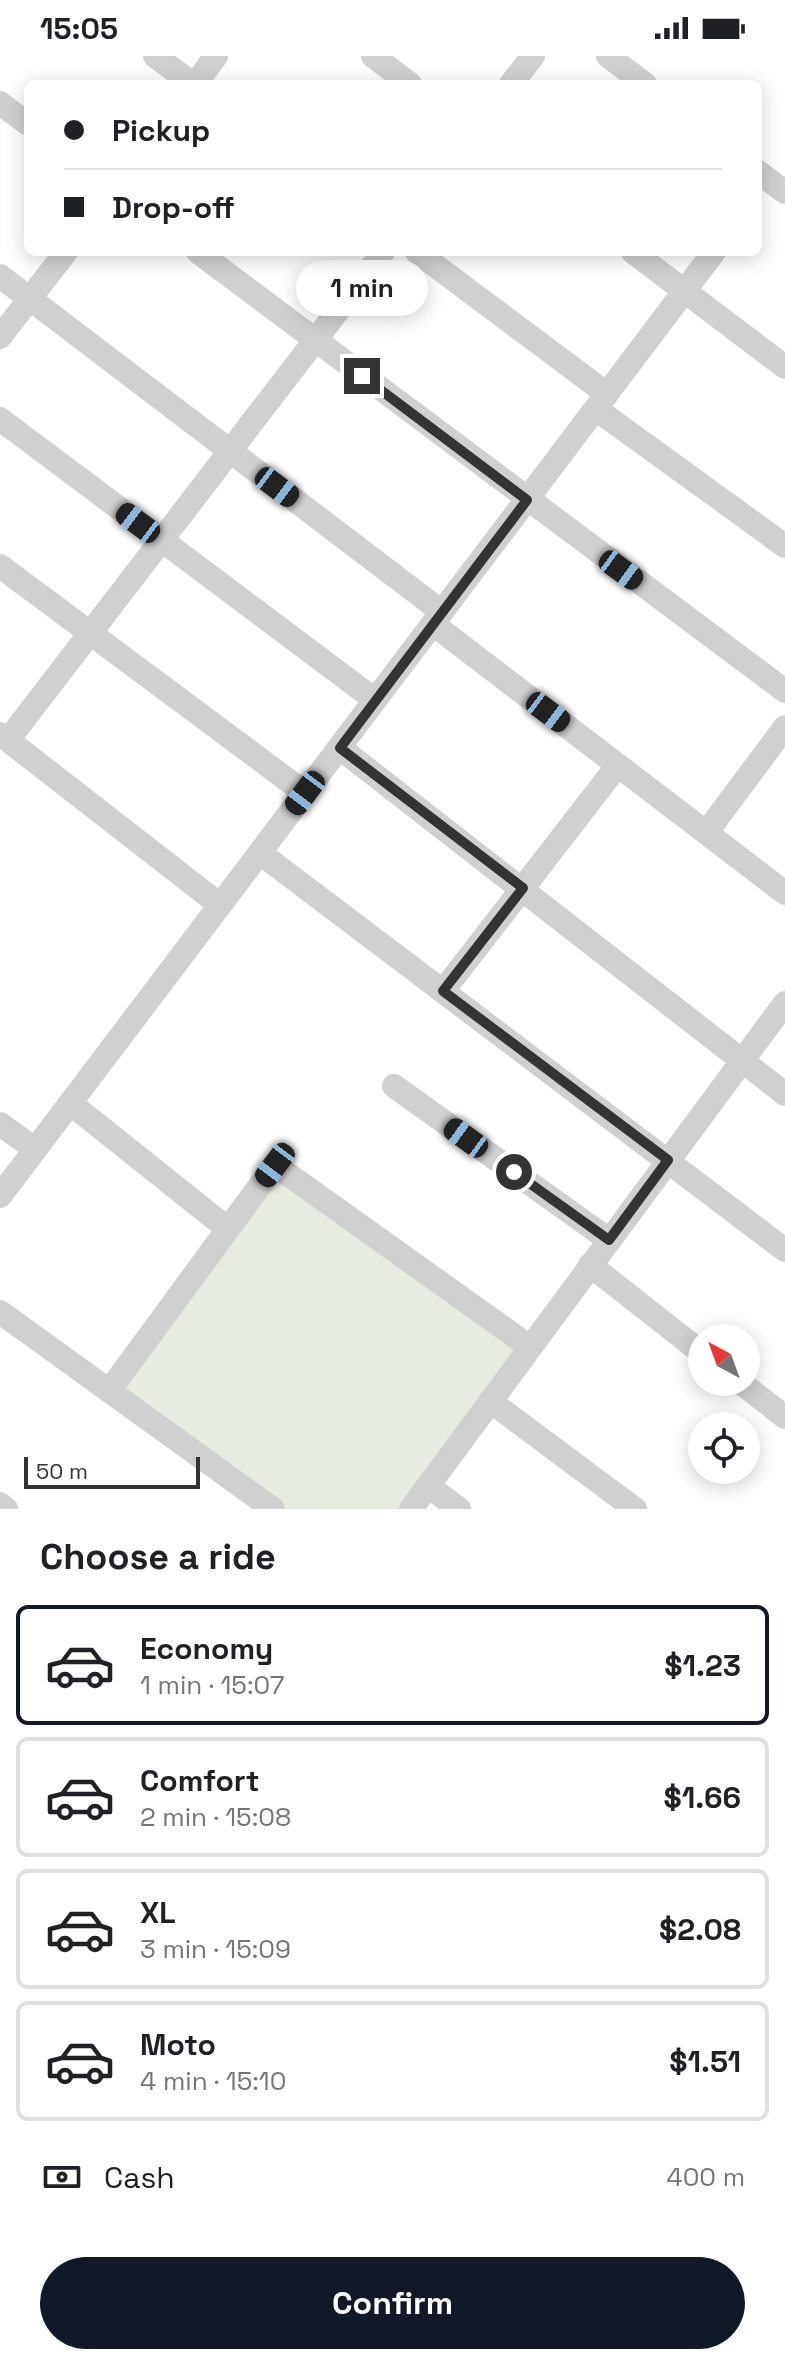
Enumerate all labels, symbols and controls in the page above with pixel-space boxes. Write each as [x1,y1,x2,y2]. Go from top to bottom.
text: 15:05 [40,9,118,48]
text: Pickup [112,111,210,150]
text: Drop-off [112,188,235,227]
callout: 1 min [296,260,428,316]
text: 1 min [330,271,394,305]
route end [344,358,380,394]
car [251,463,303,511]
car [112,499,164,547]
car [595,546,647,594]
car [522,688,574,736]
car [281,767,329,819]
car [440,1114,492,1162]
car [251,1139,299,1191]
route start [496,1154,532,1190]
north arrow [688,1324,760,1396]
map controls [688,1324,760,1484]
button: locate [688,1412,760,1484]
scale bar [24,1453,200,1489]
text: 50 m [36,1457,88,1485]
text: Choose a ride [40,1534,276,1580]
icon: car [44,1629,116,1701]
text: Economy [140,1629,273,1668]
text: $1.23 [664,1646,741,1685]
text: 1 min · 15:07 [140,1668,284,1702]
icon: car [44,1761,116,1833]
text: Comfort [140,1761,259,1800]
text: $1.66 [664,1778,741,1817]
text: 2 min · 15:08 [140,1800,291,1834]
icon: car [44,1893,116,1965]
text: XL [140,1893,176,1932]
text: $2.08 [659,1910,741,1949]
text: 3 min · 15:09 [140,1932,291,1966]
icon: car [44,2025,116,2097]
text: Moto [140,2025,216,2064]
text: $1.51 [669,2042,741,2081]
text: 4 min · 15:10 [140,2064,286,2098]
icon: cash [40,2155,84,2199]
text: Cash [104,2158,175,2197]
text: 400 m [666,2160,745,2194]
button: Confirm [40,2257,745,2349]

